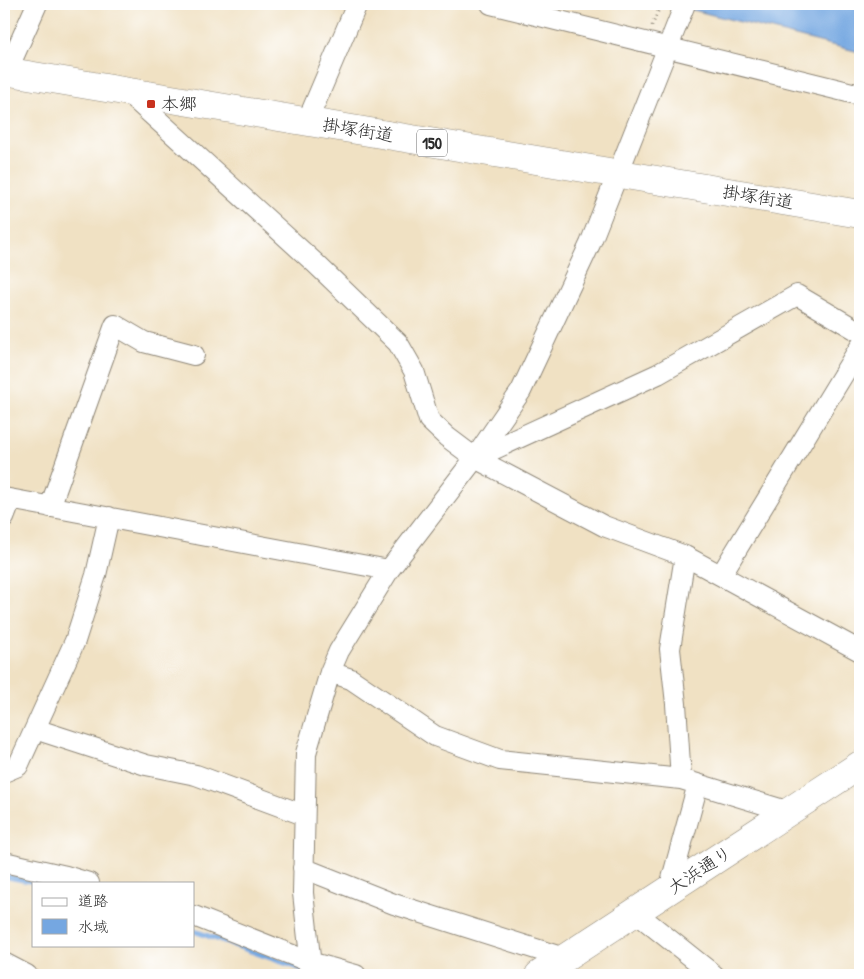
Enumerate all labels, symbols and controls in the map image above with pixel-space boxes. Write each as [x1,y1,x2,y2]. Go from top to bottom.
place label: 本郷 [161,91,197,116]
marker: 本郷 [145,98,157,110]
street label: 掛塚街道 [321,112,396,147]
road number: 150 [417,130,447,156]
street label: 掛塚街道 [721,179,796,214]
street label: 大浜通り [663,839,737,900]
legend [32,882,195,946]
text: 道路 [78,890,108,911]
text: 水域 [78,916,108,937]

